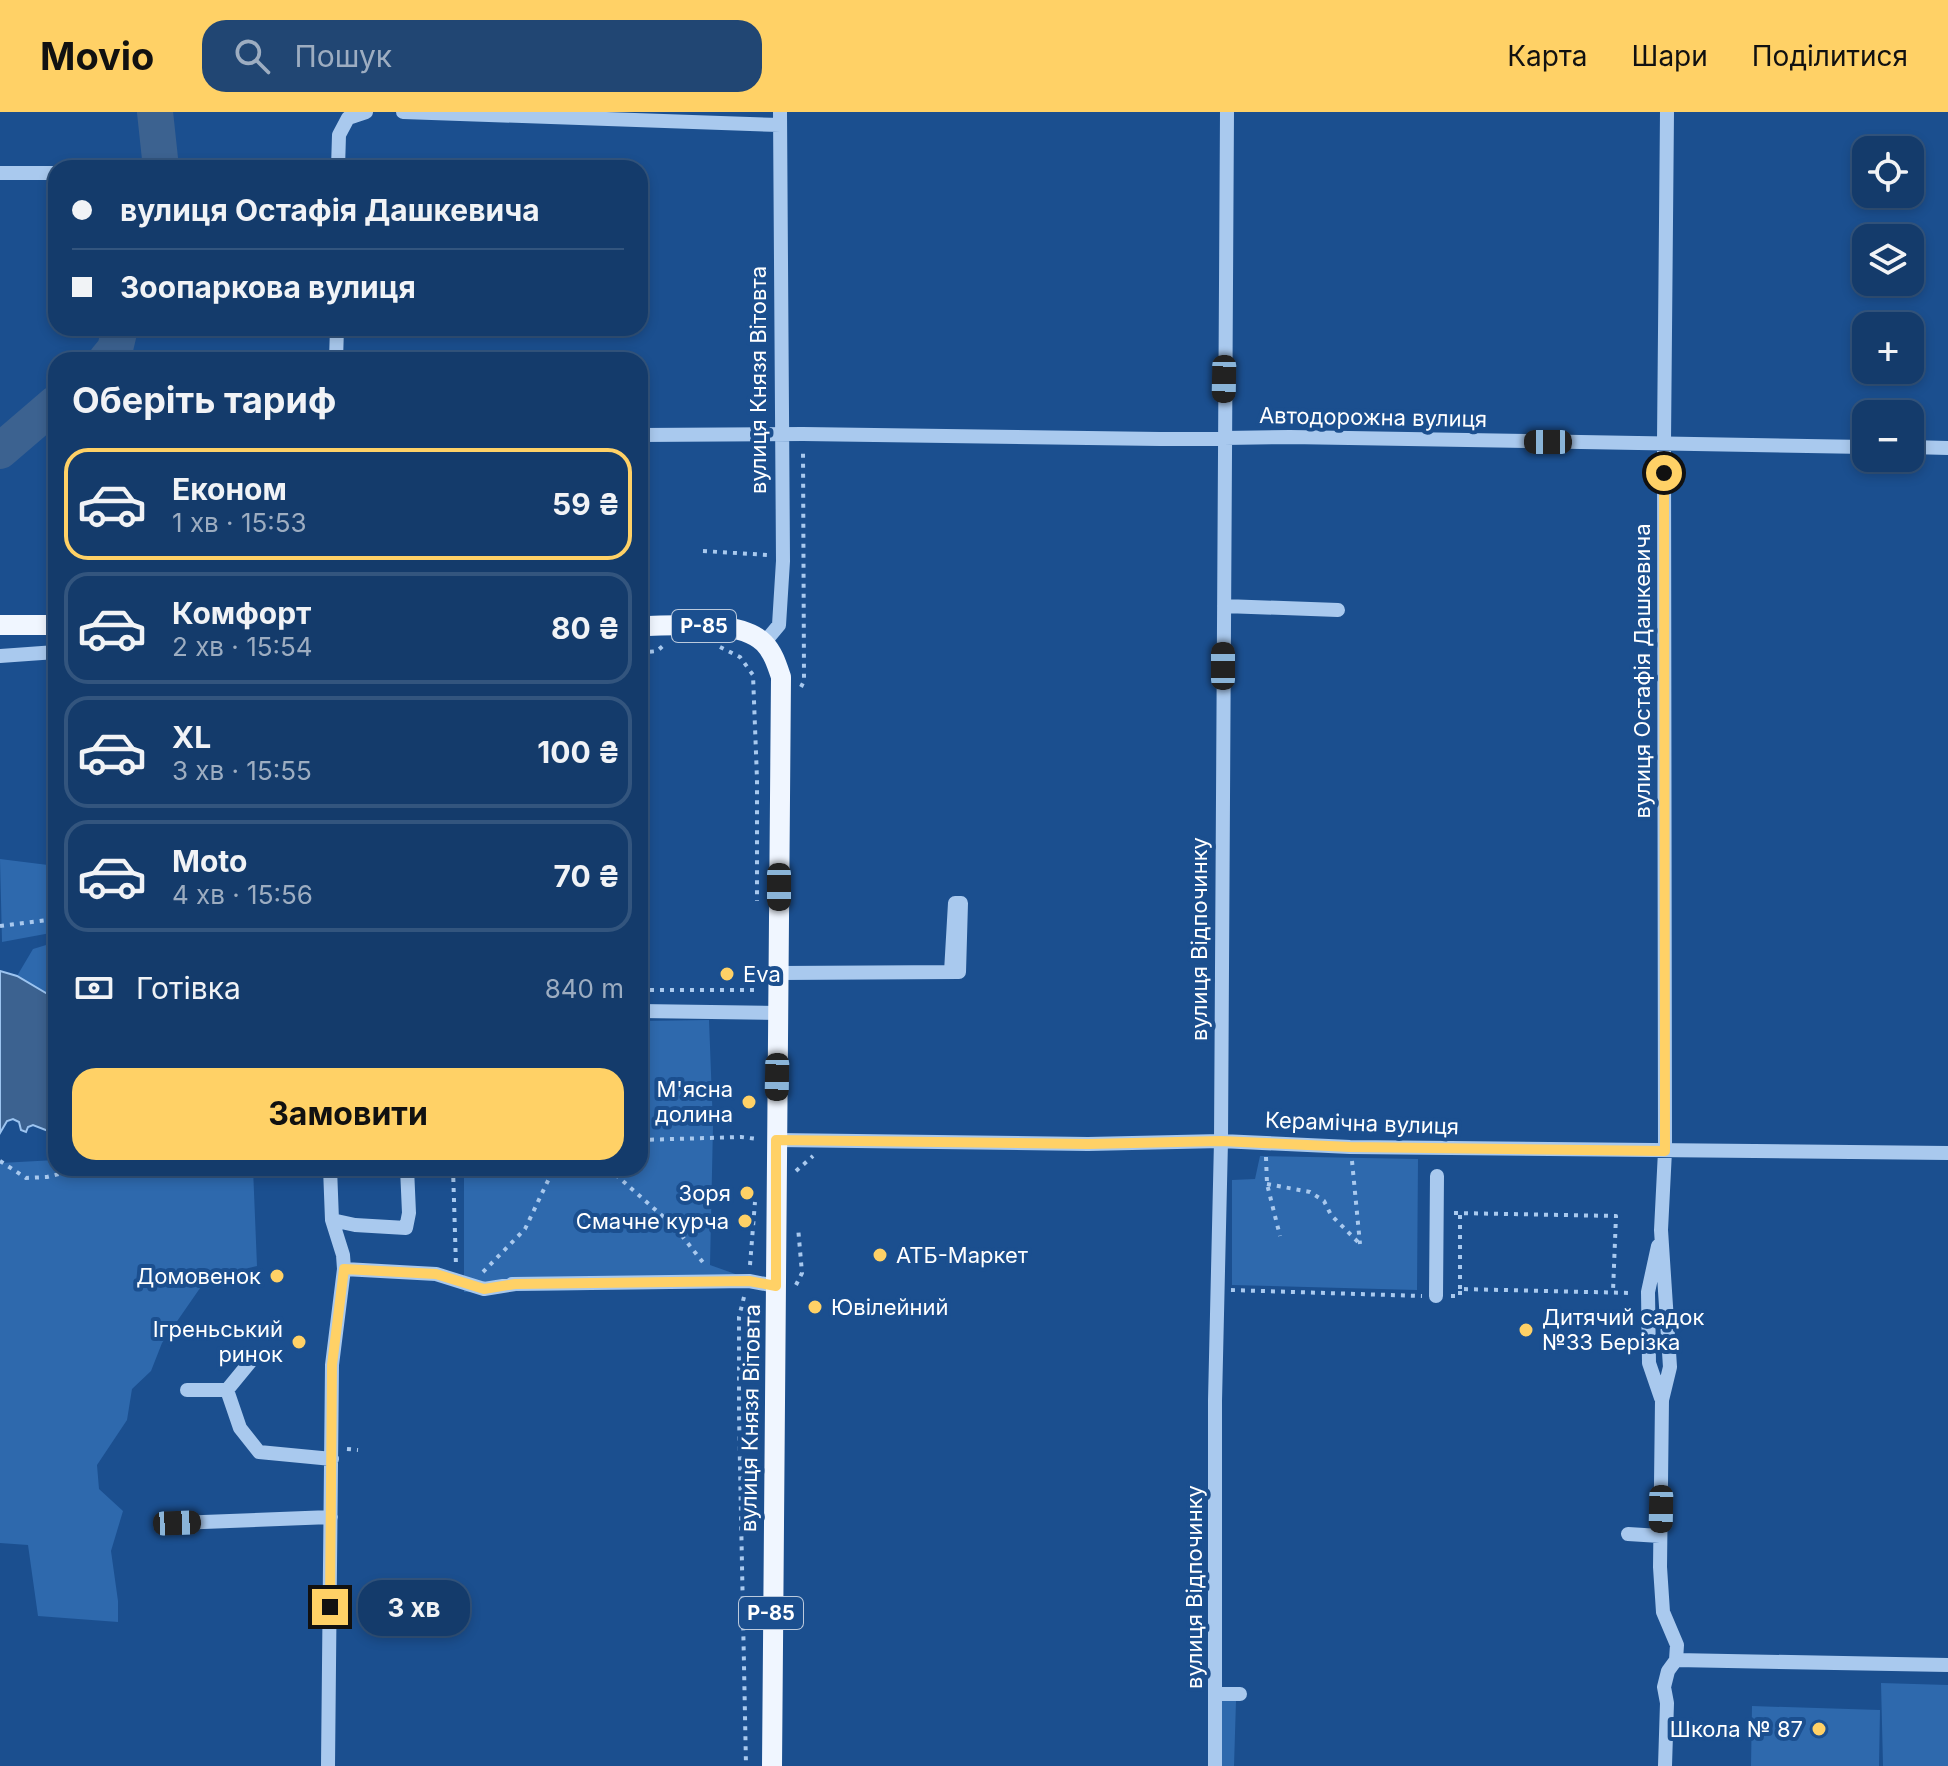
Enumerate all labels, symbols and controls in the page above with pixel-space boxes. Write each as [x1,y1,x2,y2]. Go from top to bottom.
search box [202,20,762,92]
text: Movio [40,33,154,79]
icon: search [230,34,274,78]
text: Пошук [294,38,392,74]
text: Карта [1507,39,1588,73]
text: Шари [1632,39,1708,73]
text: Поділитися [1752,39,1908,73]
map controls [1852,136,1924,472]
button: locate [1852,136,1924,208]
text: вулиця Остафія Дашкевича [120,192,540,228]
button: layers [1852,224,1924,296]
street label: вулиця Князя Вітовта [745,266,771,494]
text: Зоопаркова вулиця [120,269,416,305]
button: + [1852,312,1924,384]
car [1212,355,1236,403]
text: Оберіть тариф [72,378,336,422]
button: − [1852,400,1924,472]
street label: Автодорожна вулиця [1259,402,1487,432]
car [1524,430,1572,454]
route start [1646,455,1682,491]
icon: car [76,468,148,540]
text: Економ [172,471,287,507]
text: 59 ₴ [552,486,620,522]
text: 1 хв · 15:53 [172,507,307,538]
street label: вулиця Остафія Дашкевича [1629,523,1655,819]
icon: car [76,592,148,664]
text: Комфорт [172,595,311,631]
text: 80 ₴ [551,610,620,646]
road number: Р-85 [672,610,736,642]
text: 2 хв · 15:54 [172,631,313,662]
car [1211,642,1235,690]
icon: car [76,716,148,788]
text: XL [172,719,211,755]
text: 100 ₴ [537,734,620,770]
text: 3 хв · 15:55 [172,755,312,786]
street label: вулиця Відпочинку [1186,837,1212,1041]
icon: car [76,840,148,912]
text: Moto [172,843,247,879]
text: 70 ₴ [554,858,620,894]
car [767,863,791,911]
text: 4 хв · 15:56 [172,879,313,910]
place label: Eva [743,961,781,987]
marker: Eva [718,965,736,983]
icon: cash [72,966,116,1010]
text: Готівка [136,970,241,1006]
text: 840 m [545,973,624,1004]
car [765,1053,789,1101]
button: Замовити [72,1068,624,1160]
place label: М'ясна долина [655,1076,733,1127]
marker: М'ясна долина [740,1093,758,1111]
street label: Керамічна вулиця [1265,1107,1459,1139]
place label: Зоря [679,1180,731,1206]
marker: Зоря [738,1184,756,1202]
place label: Смачне курча [576,1208,729,1234]
marker: Смачне курча [736,1212,754,1230]
place label: АТБ-Маркет [896,1242,1029,1268]
marker: АТБ-Маркет [871,1246,889,1264]
place label: Домовенок [136,1263,261,1289]
marker: Домовенок [268,1267,286,1285]
place label: Ювілейний [831,1294,949,1320]
marker: Ювілейний [806,1298,824,1316]
street label: вулиця Князя Вітовта [735,1304,765,1532]
place label: Дитячий садок №33 Берізка [1542,1304,1705,1355]
place label: Ігреньський ринок [153,1316,283,1367]
marker: Дитячий садок №33 Берізка [1517,1321,1535,1339]
marker: Ігреньський ринок [290,1333,308,1351]
street label: вулиця Відпочинку [1181,1485,1207,1689]
car [1649,1485,1673,1533]
car [153,1510,201,1536]
callout: 3 хв [358,1579,470,1635]
route end [312,1589,348,1625]
text: 3 хв [387,1592,441,1623]
road number: Р-85 [739,1597,803,1629]
place label: Школа № 87 [1670,1716,1803,1742]
marker: Школа № 87 [1810,1720,1828,1738]

